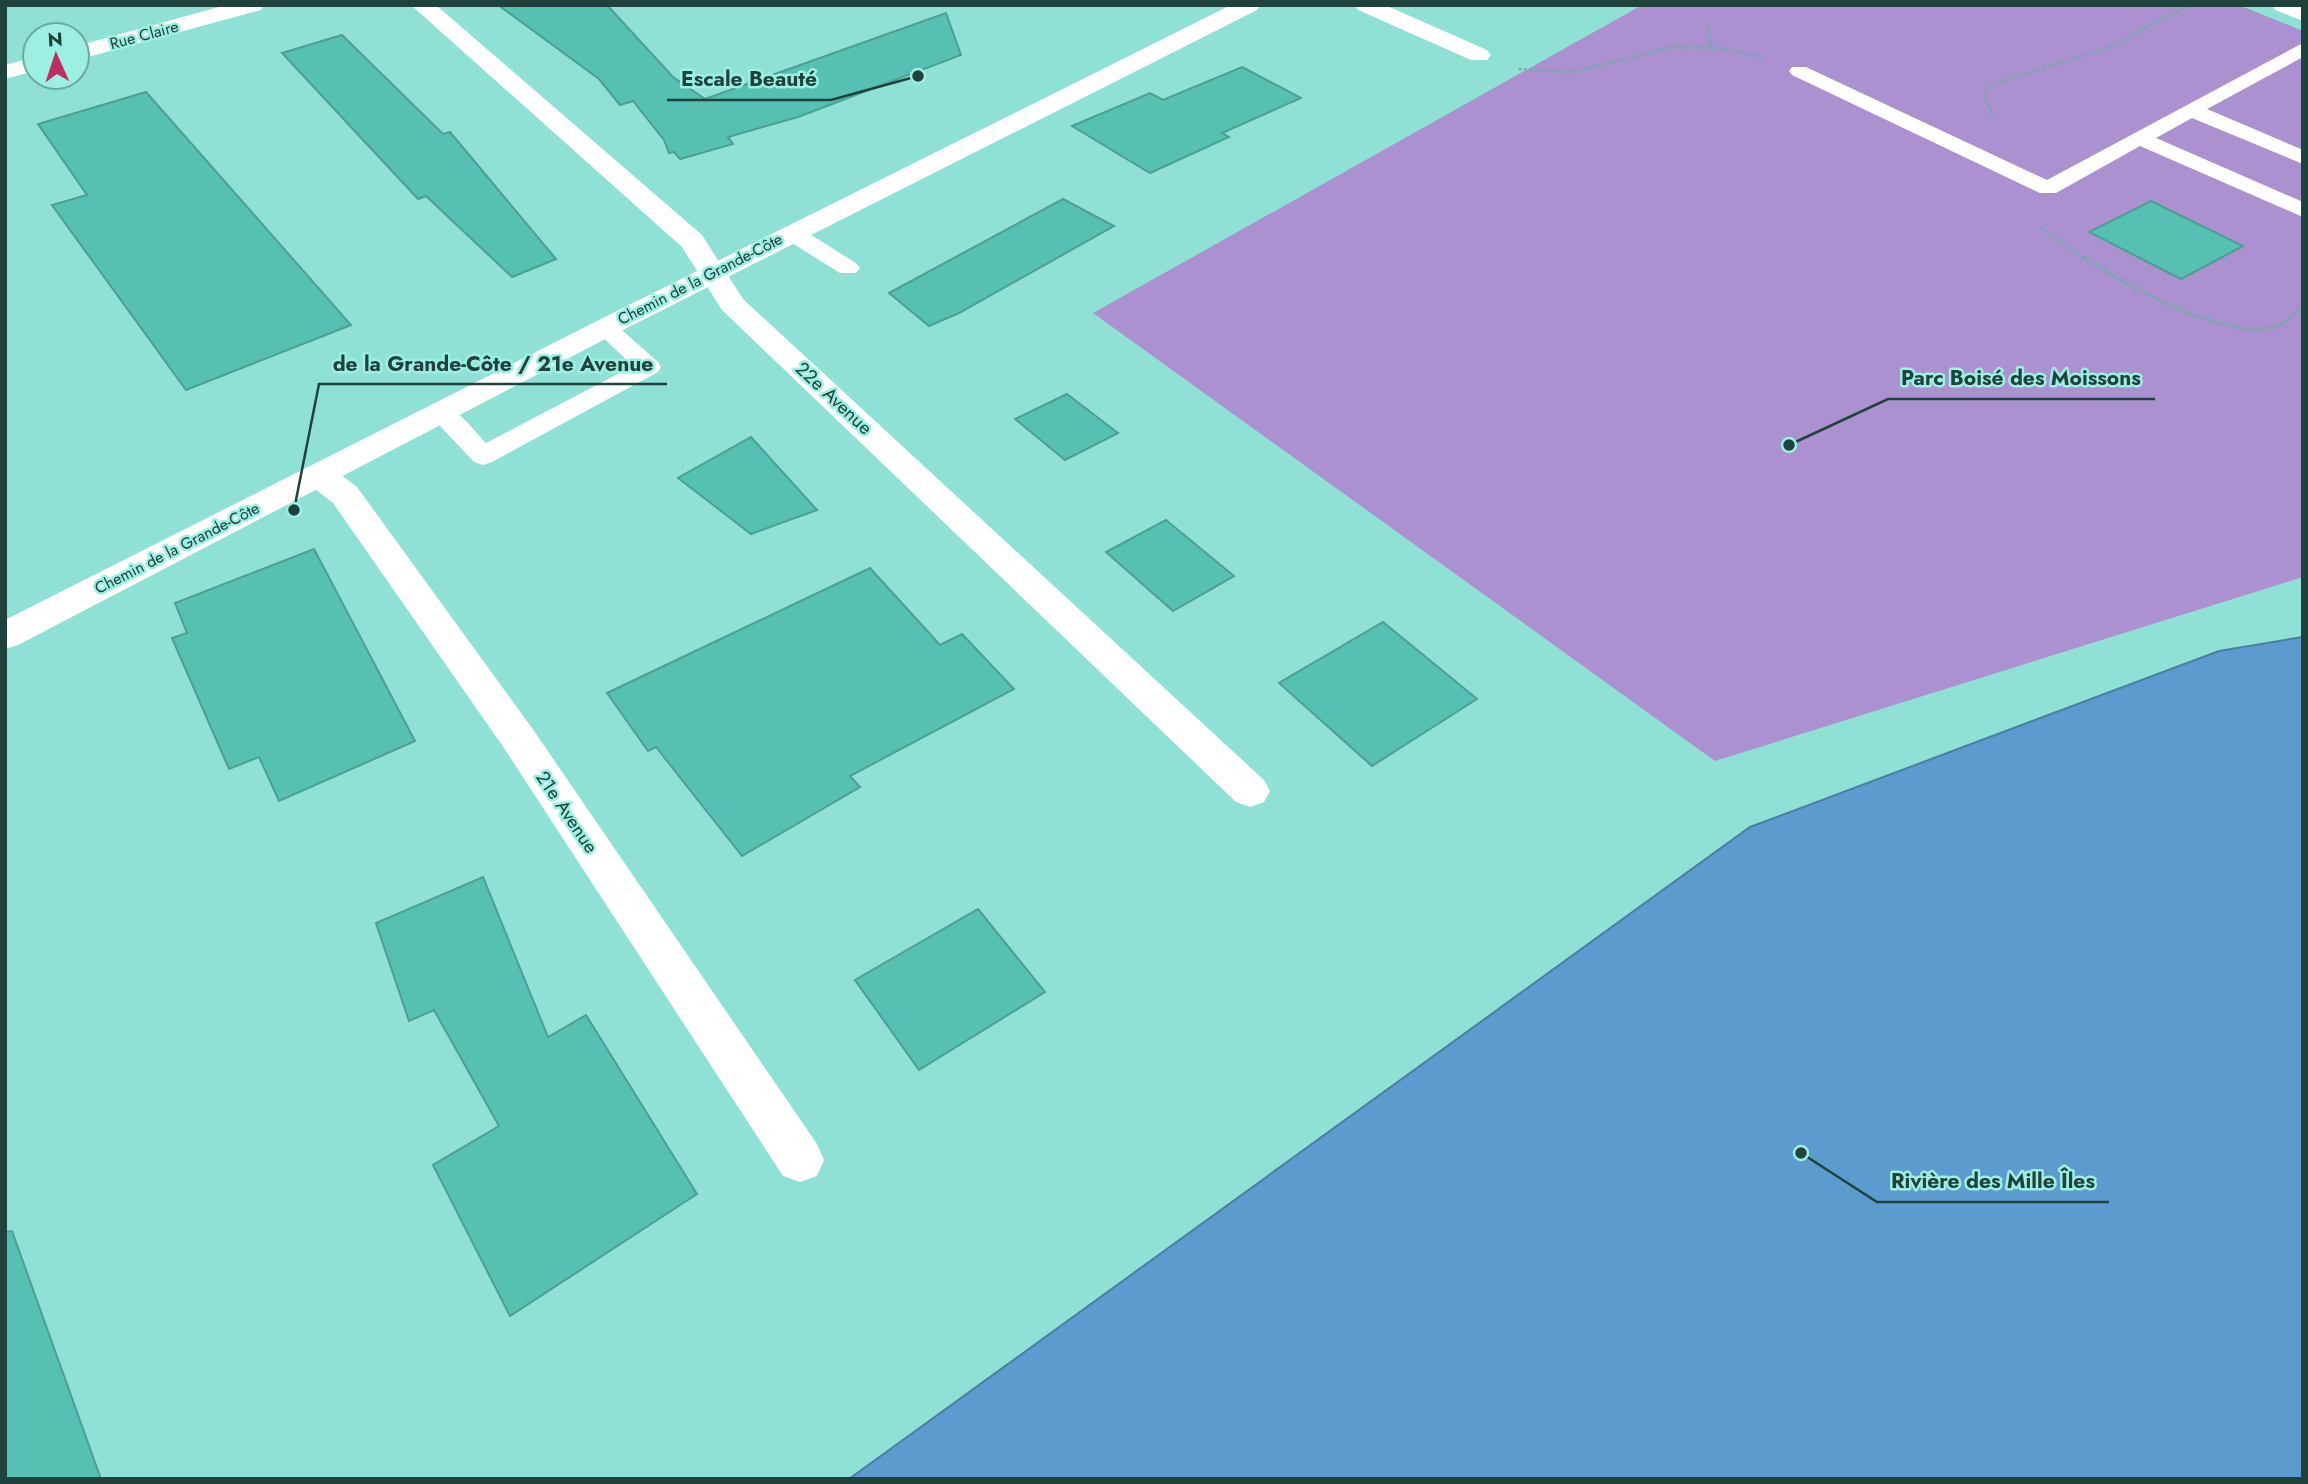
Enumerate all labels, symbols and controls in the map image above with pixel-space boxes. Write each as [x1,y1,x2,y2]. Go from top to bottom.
street label: Rue Claire [107,15,181,55]
north arrow [21,21,91,91]
text: N [47,26,63,53]
callout: Escale Beauté [667,58,831,100]
text: Escale Beauté [681,64,817,94]
street label: Chemin de la Grande-Côte [614,227,786,331]
callout: de la Grande-Côte / 21e Avenue [319,342,667,384]
text: de la Grande-Côte / 21e Avenue [333,349,653,379]
street label: 22e Avenue [790,355,879,441]
callout: Parc Boisé des Moissons [1888,357,2155,399]
text: Parc Boisé des Moissons [1901,363,2141,393]
street label: Chemin de la Grande-Côte [91,496,263,600]
street label: 21e Avenue [530,765,605,859]
callout: Rivière des Mille Îles [1877,1160,2109,1202]
text: Rivière des Mille Îles [1891,1166,2095,1196]

